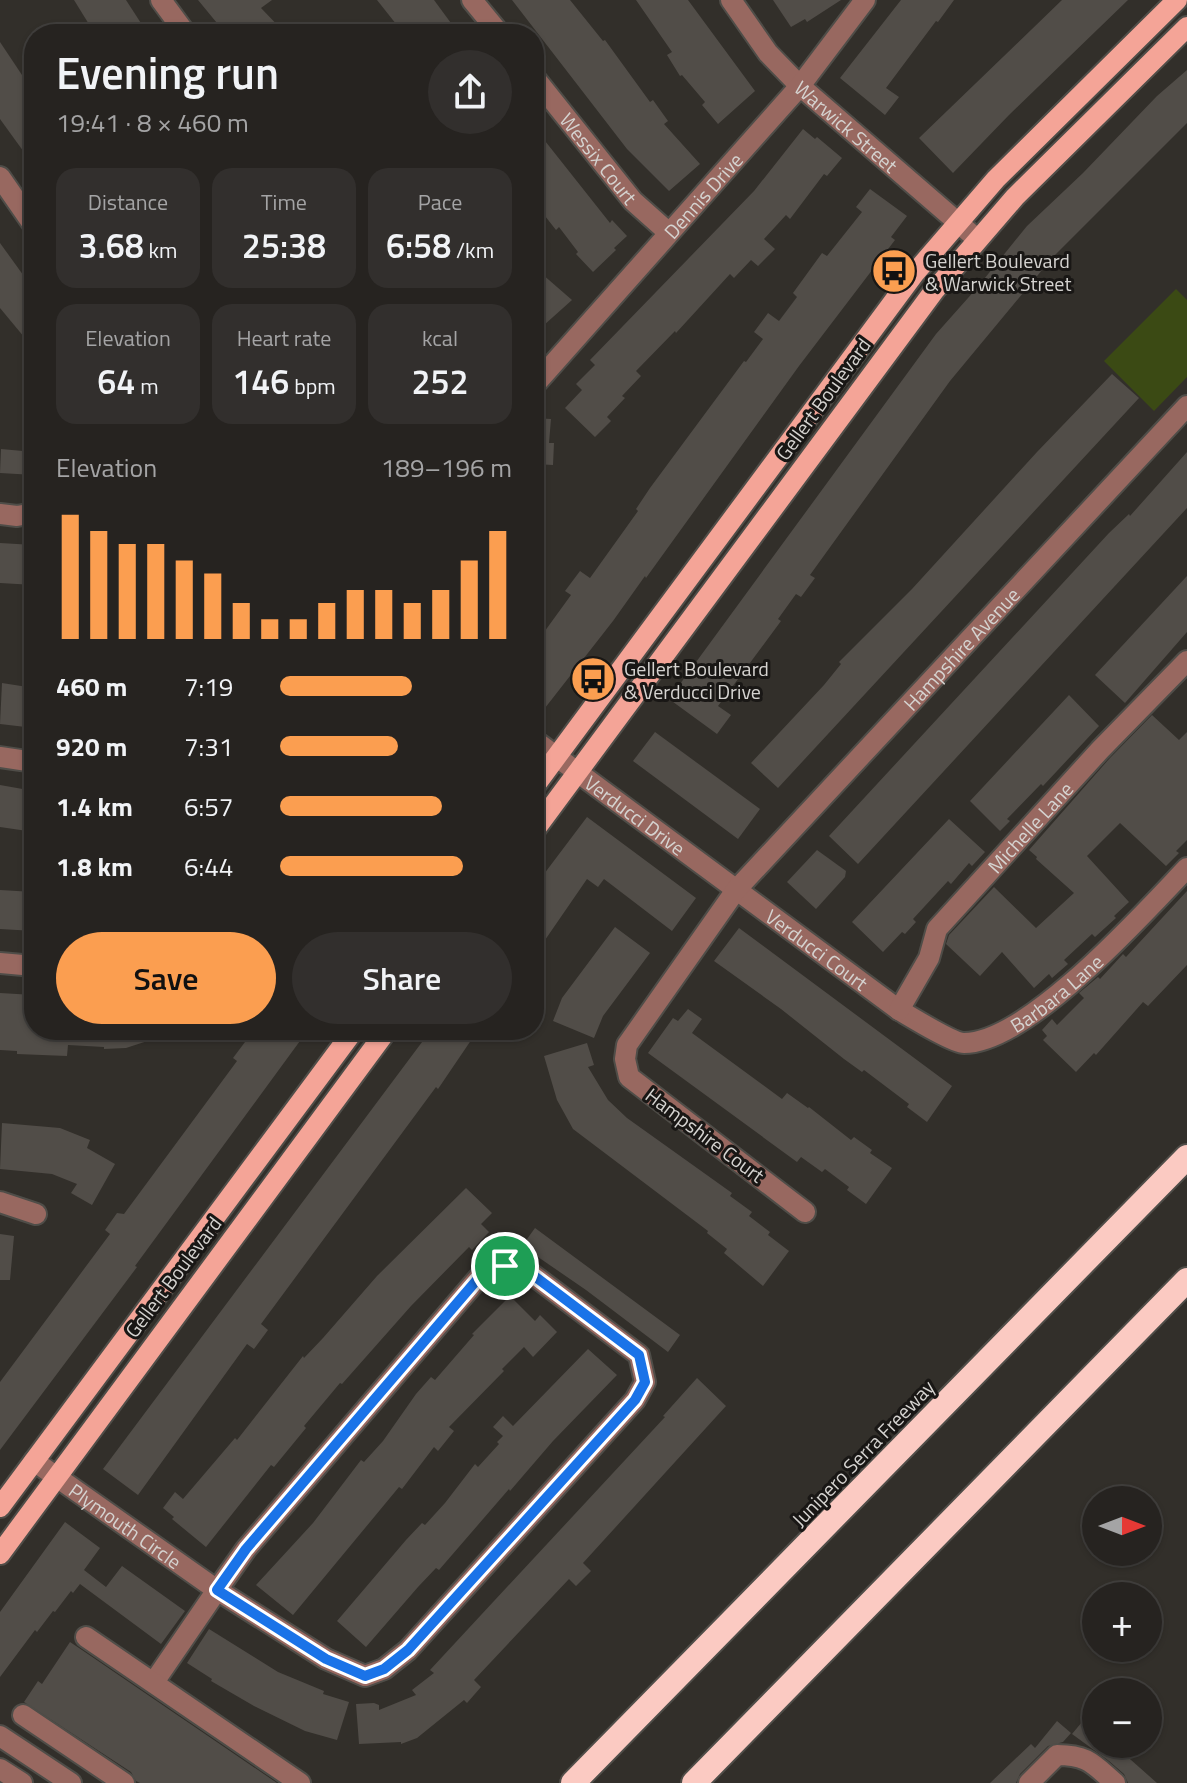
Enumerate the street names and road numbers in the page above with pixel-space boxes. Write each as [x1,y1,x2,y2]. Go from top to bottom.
street label: Warwick Street [788,72,905,180]
street label: Wessix Court [553,106,645,211]
street label: Dennis Drive [656,145,750,245]
street label: Gellert Boulevard [768,331,878,467]
street label: Hampshire Avenue [895,580,1027,717]
street label: Verducci Drive [578,767,692,863]
street label: Michelle Lane [980,774,1080,880]
street label: Verducci Court [759,901,875,998]
street label: Barbara Lane [1004,946,1110,1040]
street label: Hampshire Court [639,1080,771,1190]
street label: Gellert Boulevard [117,1210,229,1344]
street label: Junipero Serra Freeway [784,1372,942,1534]
street label: Plymouth Circle [63,1475,188,1576]

